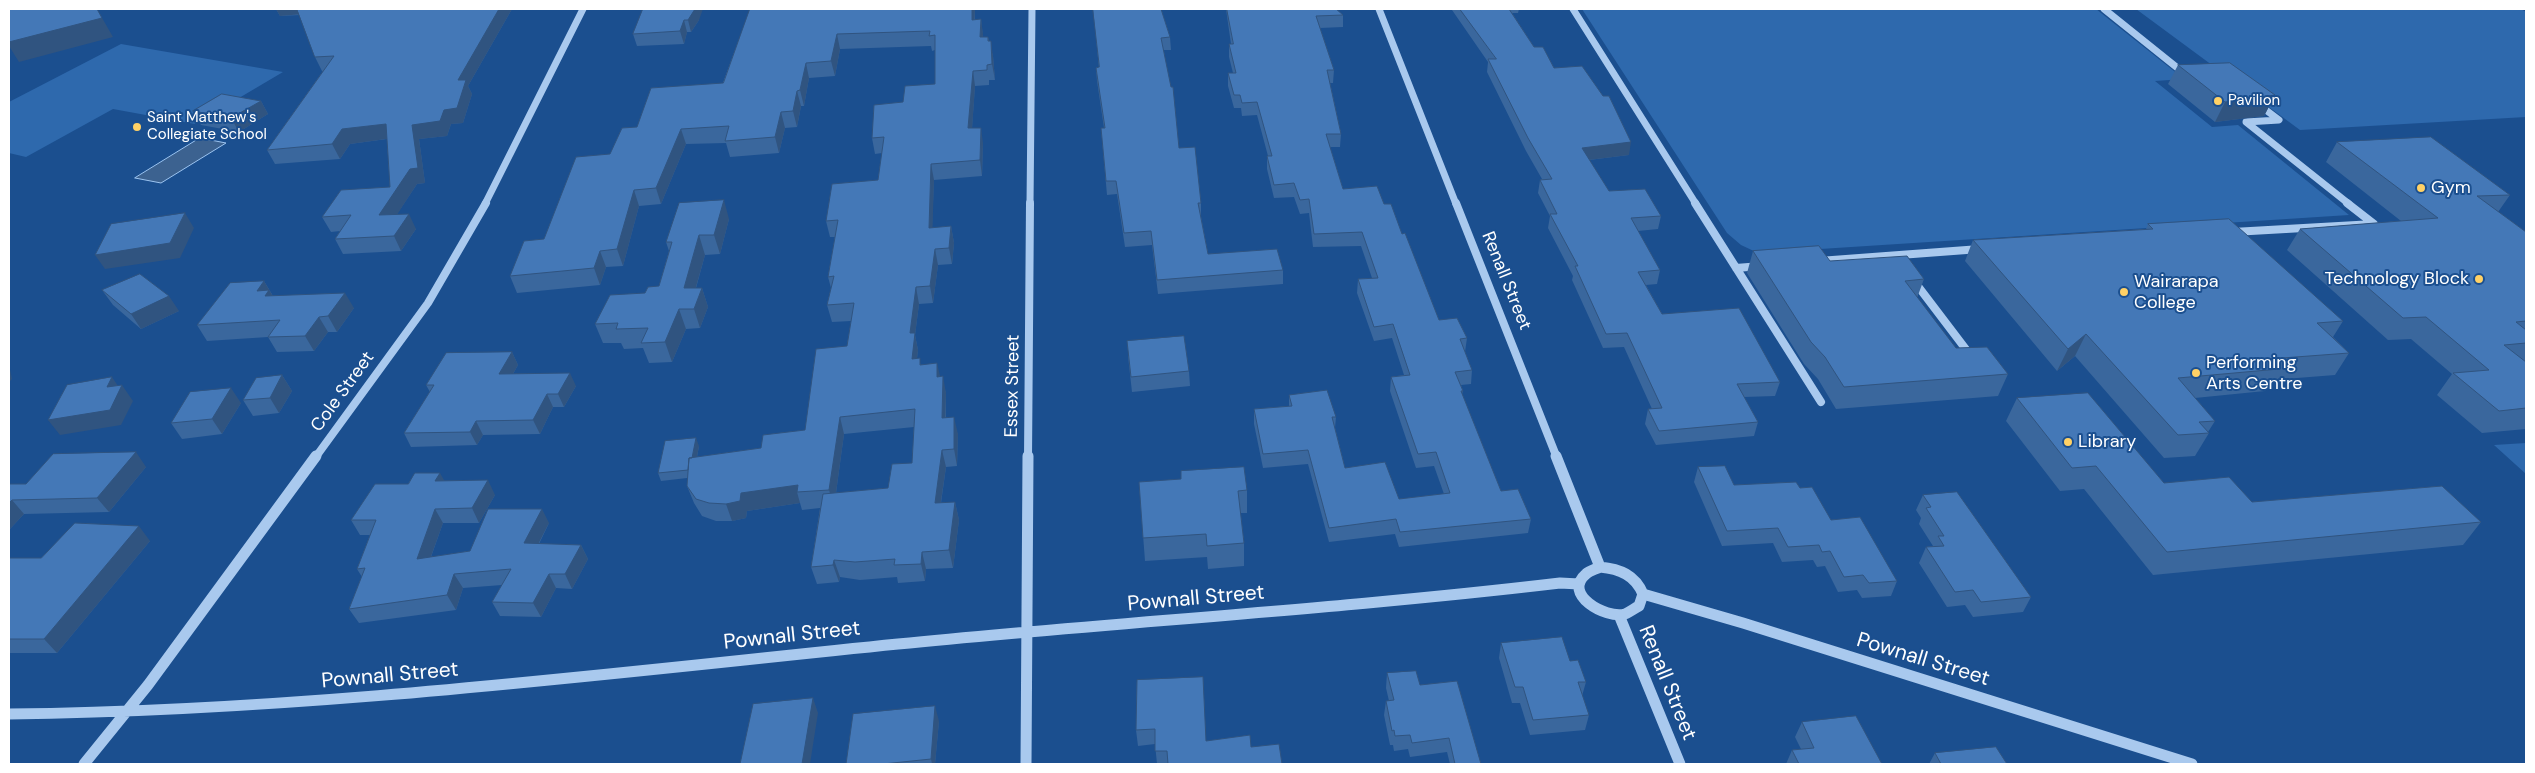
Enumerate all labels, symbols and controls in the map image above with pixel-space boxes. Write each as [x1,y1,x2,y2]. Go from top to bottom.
place label: Pavilion [2228,92,2280,110]
marker: Pavilion [2212,95,2224,107]
place label: Saint Matthew's Collegiate School [147,109,267,144]
marker: Saint Matthew's Collegiate School [131,121,143,133]
place label: Gym [2431,177,2471,199]
marker: Gym [2415,182,2427,194]
street label: Renall Street [1476,229,1536,333]
place label: Technology Block [2325,268,2469,290]
place label: Wairarapa College [2134,271,2219,314]
marker: Technology Block [2473,273,2485,285]
marker: Wairarapa College [2118,286,2130,298]
street label: Essex Street [1001,334,1025,438]
street label: Cole Street [307,348,379,436]
place label: Performing Arts Centre [2206,352,2303,394]
marker: Performing Arts Centre [2190,367,2202,379]
place label: Library [2078,431,2136,453]
marker: Library [2062,436,2074,448]
street label: Pownall Street [1126,580,1266,618]
street label: Pownall Street [722,616,862,656]
street label: Renall Street [1633,622,1701,744]
street label: Pownall Street [1854,628,1992,692]
street label: Pownall Street [320,657,460,695]

